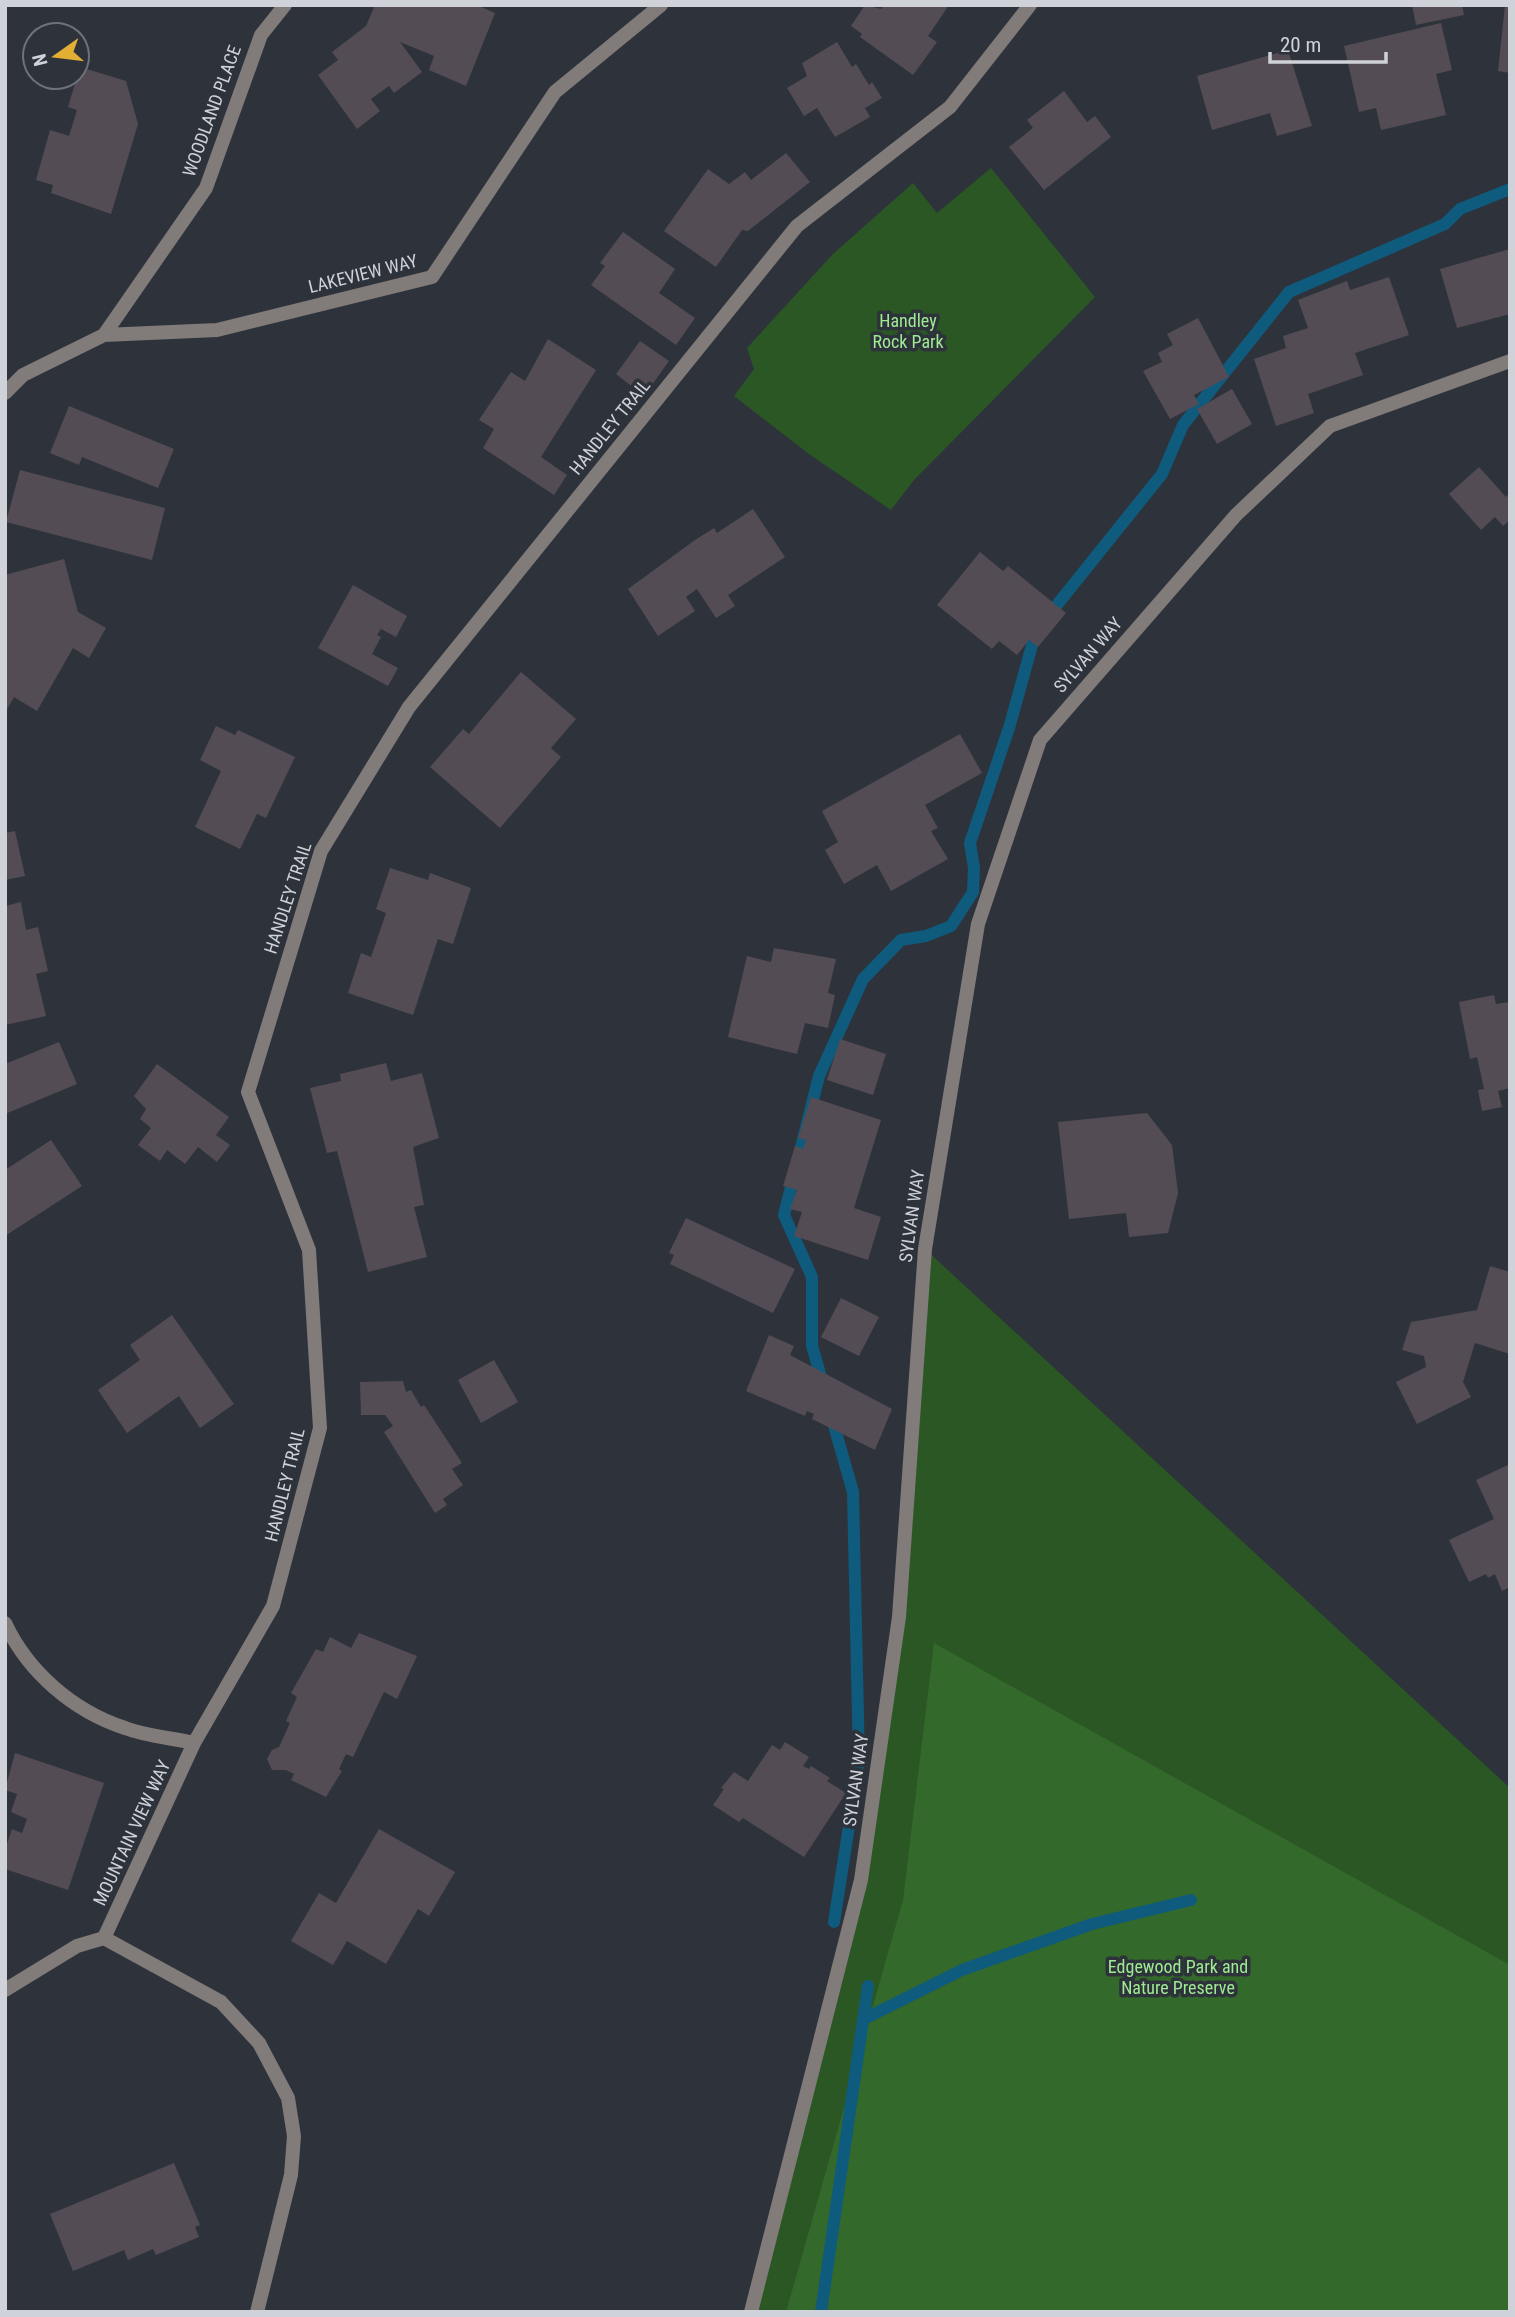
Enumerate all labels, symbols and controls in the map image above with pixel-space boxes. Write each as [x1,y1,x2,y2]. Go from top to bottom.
north arrow [21,21,91,91]
scale bar [1270,21,1386,65]
text: 20 m [1280,33,1321,57]
street label: WOODLAND PLACE [178,42,245,179]
text: N [27,52,53,68]
street label: LAKEVIEW WAY [306,250,420,297]
park label: Handley Rock Park [872,310,944,352]
street label: HANDLEY TRAIL [565,375,655,478]
street label: SYLVAN WAY [1049,612,1126,697]
street label: HANDLEY TRAIL [260,839,316,956]
street label: SYLVAN WAY [895,1168,928,1264]
street label: HANDLEY TRAIL [260,1426,309,1544]
street label: SYLVAN WAY [839,1732,872,1828]
street label: MOUNTAIN VIEW WAY [89,1756,175,1909]
park label: Edgewood Park and Nature Preserve [1108,1956,1248,1998]

